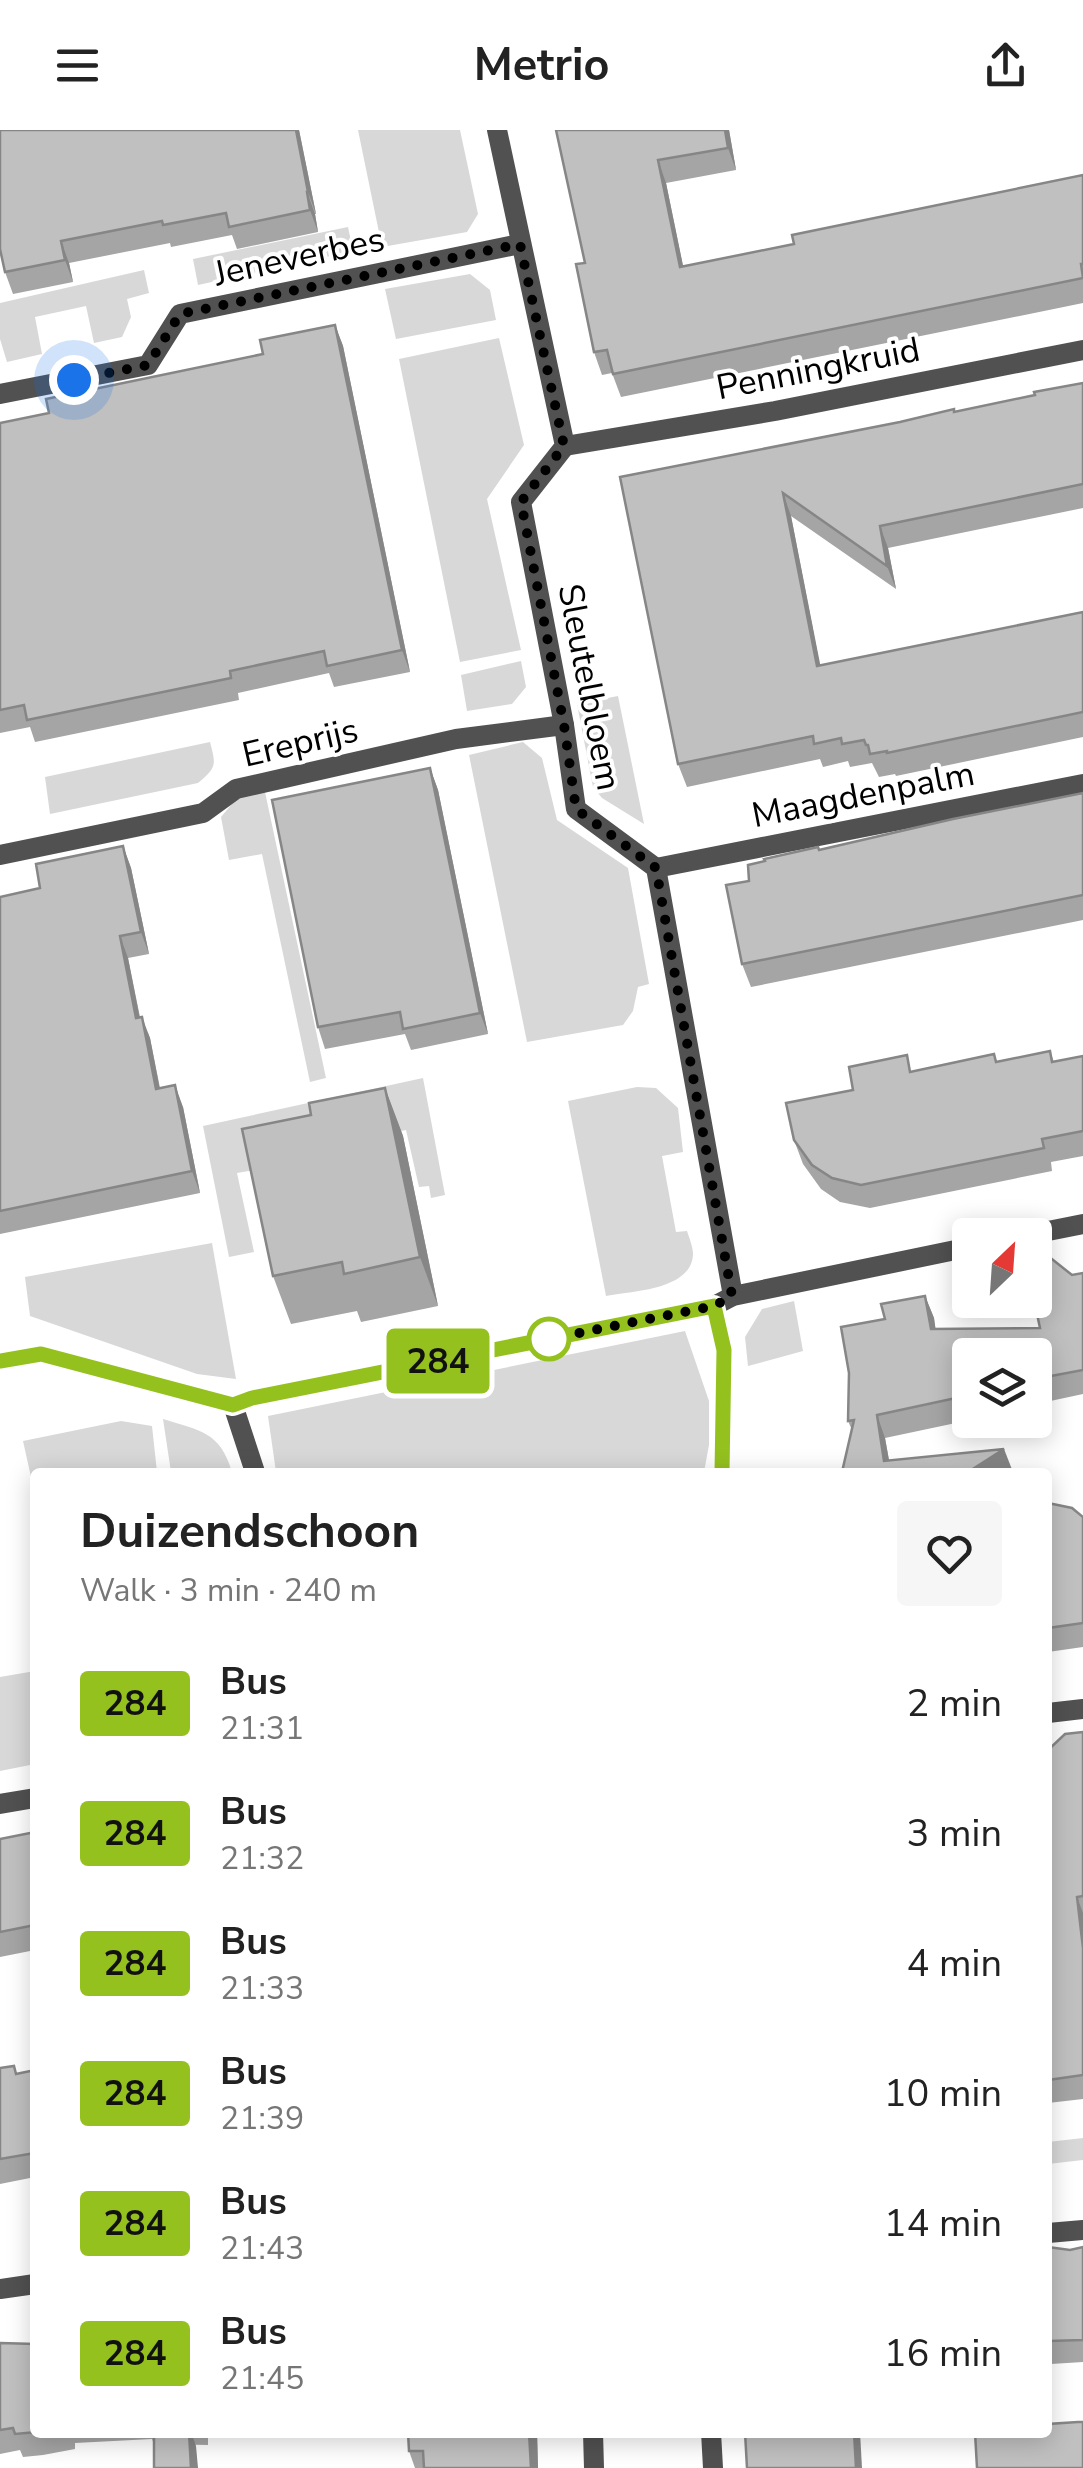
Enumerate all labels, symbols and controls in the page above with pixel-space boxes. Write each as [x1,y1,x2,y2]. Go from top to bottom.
text: Metrio [474,35,609,96]
icon: menu [50,38,105,93]
icon: share [978,38,1033,93]
street label: Jeneverbes [209,216,389,298]
street label: Penningkruid [712,326,924,411]
your location [49,355,99,405]
street label: Sleutelbloem [546,580,633,794]
street label: Ereprijs [238,706,363,779]
street label: Maagdenpalm [748,750,978,839]
north arrow [952,1218,1052,1318]
map controls [952,1218,1052,1438]
unlabelled marker [528,1318,570,1360]
line badge: 284 [380,1328,496,1394]
text: 284 [406,1338,470,1385]
button: layers [952,1338,1052,1438]
text: Duizendschoon [80,1498,419,1564]
button: heart [897,1501,1002,1606]
text: Walk · 3 min · 240 m [80,1569,377,1612]
text: Bus [220,1656,287,1707]
text: 2 min [907,1678,1002,1729]
text: 284 [103,1680,167,1727]
text: 21:31 [220,1707,304,1750]
text: Bus [220,1786,287,1837]
text: 3 min [907,1808,1002,1859]
text: 284 [103,1810,167,1857]
text: 21:32 [220,1837,304,1880]
text: Bus [220,1916,287,1967]
text: 4 min [907,1938,1002,1989]
text: 284 [103,1940,167,1987]
text: 21:33 [220,1967,304,2010]
text: Bus [220,2046,287,2097]
text: 10 min [884,2068,1002,2119]
text: 284 [103,2070,167,2117]
text: 21:39 [220,2097,304,2140]
text: Bus [220,2176,287,2227]
text: 14 min [884,2198,1002,2249]
text: 284 [103,2200,167,2247]
text: 21:43 [220,2227,304,2270]
text: Bus [220,2306,287,2357]
text: 16 min [884,2328,1002,2379]
text: 284 [103,2330,167,2377]
text: 21:45 [220,2357,304,2400]

